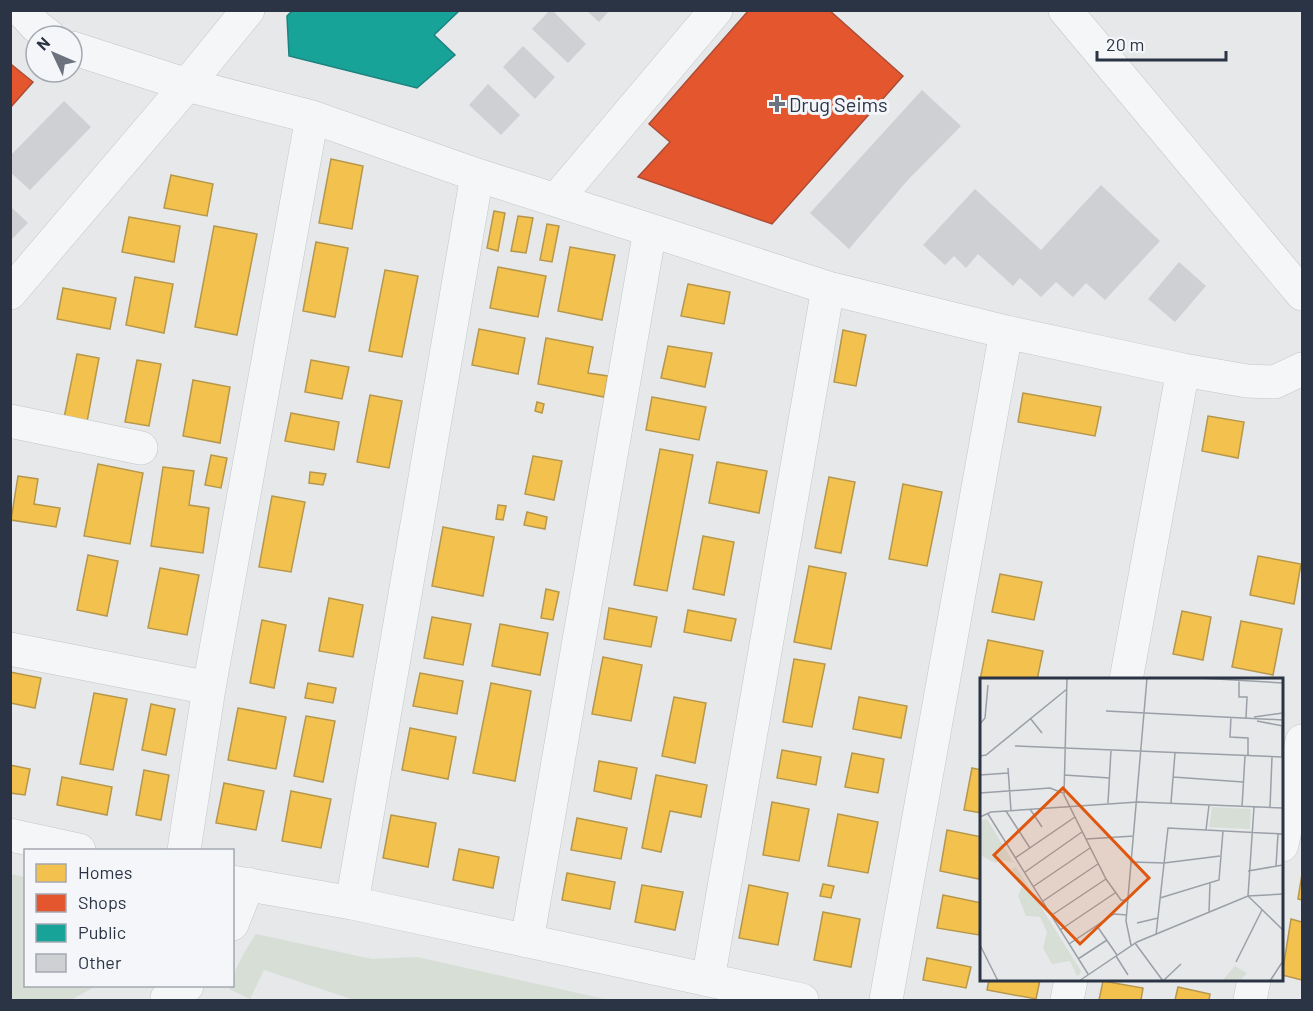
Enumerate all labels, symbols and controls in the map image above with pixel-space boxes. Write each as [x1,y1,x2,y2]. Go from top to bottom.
north arrow [24,24,84,84]
scale bar [1097,24,1226,62]
text: N [32,33,53,54]
text: 20 m [1106,33,1144,55]
place label: Drug Seims [789,92,888,116]
marker: Drug Seims [770,97,784,111]
inset map [980,678,1283,981]
legend [24,849,234,987]
text: Homes [78,861,132,883]
text: Shops [78,891,127,913]
text: Public [78,921,126,943]
text: Other [78,951,122,973]

